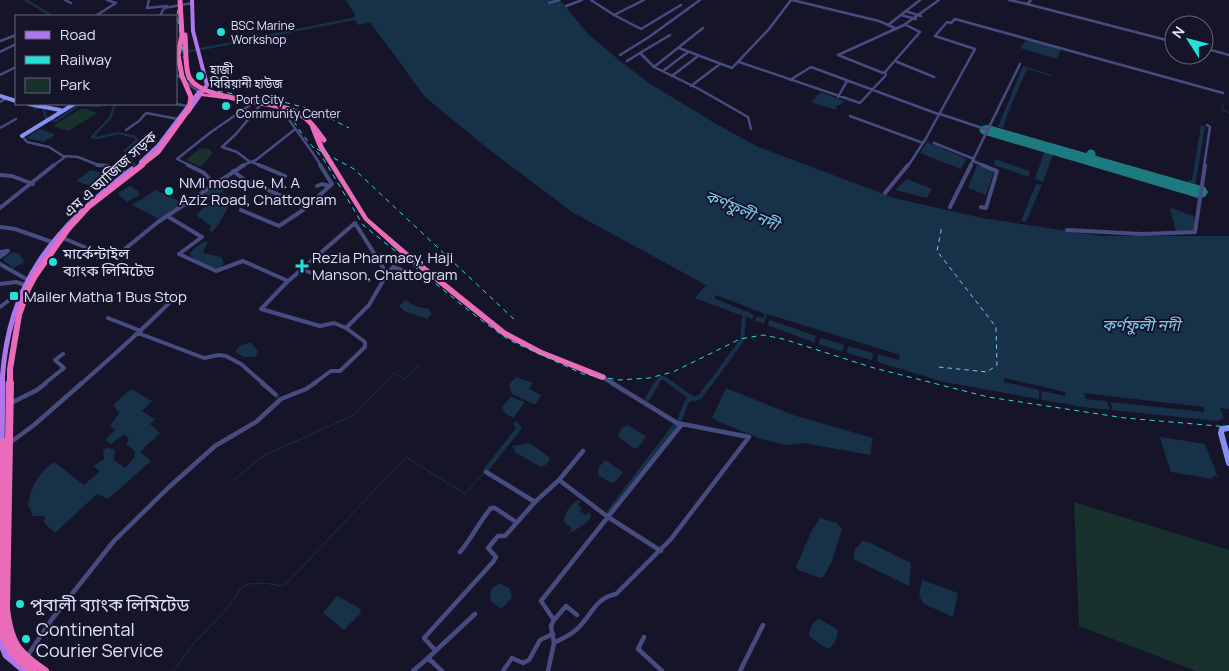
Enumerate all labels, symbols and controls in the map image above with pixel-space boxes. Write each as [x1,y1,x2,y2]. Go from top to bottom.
legend [15,15,178,105]
north arrow [1164,15,1214,65]
place label: BSC Marine Workshop [231,17,295,48]
text: N [1167,22,1189,42]
text: Road [60,24,96,45]
marker: BSC Marine Workshop [215,26,227,38]
text: Railway [60,49,112,70]
place label: হাজী বিরিয়ানী হাউজ [209,61,283,92]
marker: হাজী বিরিয়ানী হাউজ [194,70,206,82]
text: Park [60,74,90,95]
place label: Port City Community Center [236,91,342,122]
marker: Port City Community Center [220,100,232,112]
street label: এম এ আজিজ সড়ক [59,126,162,222]
place label: NMI mosque, M. A Aziz Road, Chattogram [179,172,336,210]
marker: NMI mosque, M. A Aziz Road, Chattogram [163,185,175,197]
water label: কর্ণফুলী নদী [702,185,785,236]
place label: মার্কেন্টাইল ব্যাংক লিমিটেড [62,243,154,281]
place label: Rezia Pharmacy, Haji Manson, Chattogram [312,247,458,285]
marker: মার্কেন্টাইল ব্যাংক লিমিটেড [47,256,59,268]
marker: Rezia Pharmacy, Haji Manson, Chattogram [296,260,308,272]
place label: Mailer Matha 1 Bus Stop [24,286,187,307]
marker: Mailer Matha 1 Bus Stop [8,290,20,302]
water label: কর্ণফুলী নদী [1102,314,1183,336]
place label: পূবালী ব্যাংক লিমিটেড [30,592,189,616]
marker: পূবালী ব্যাংক লিমিটেড [14,598,26,610]
place label: Continental Courier Service [36,617,163,662]
marker: Continental Courier Service [20,633,32,645]

